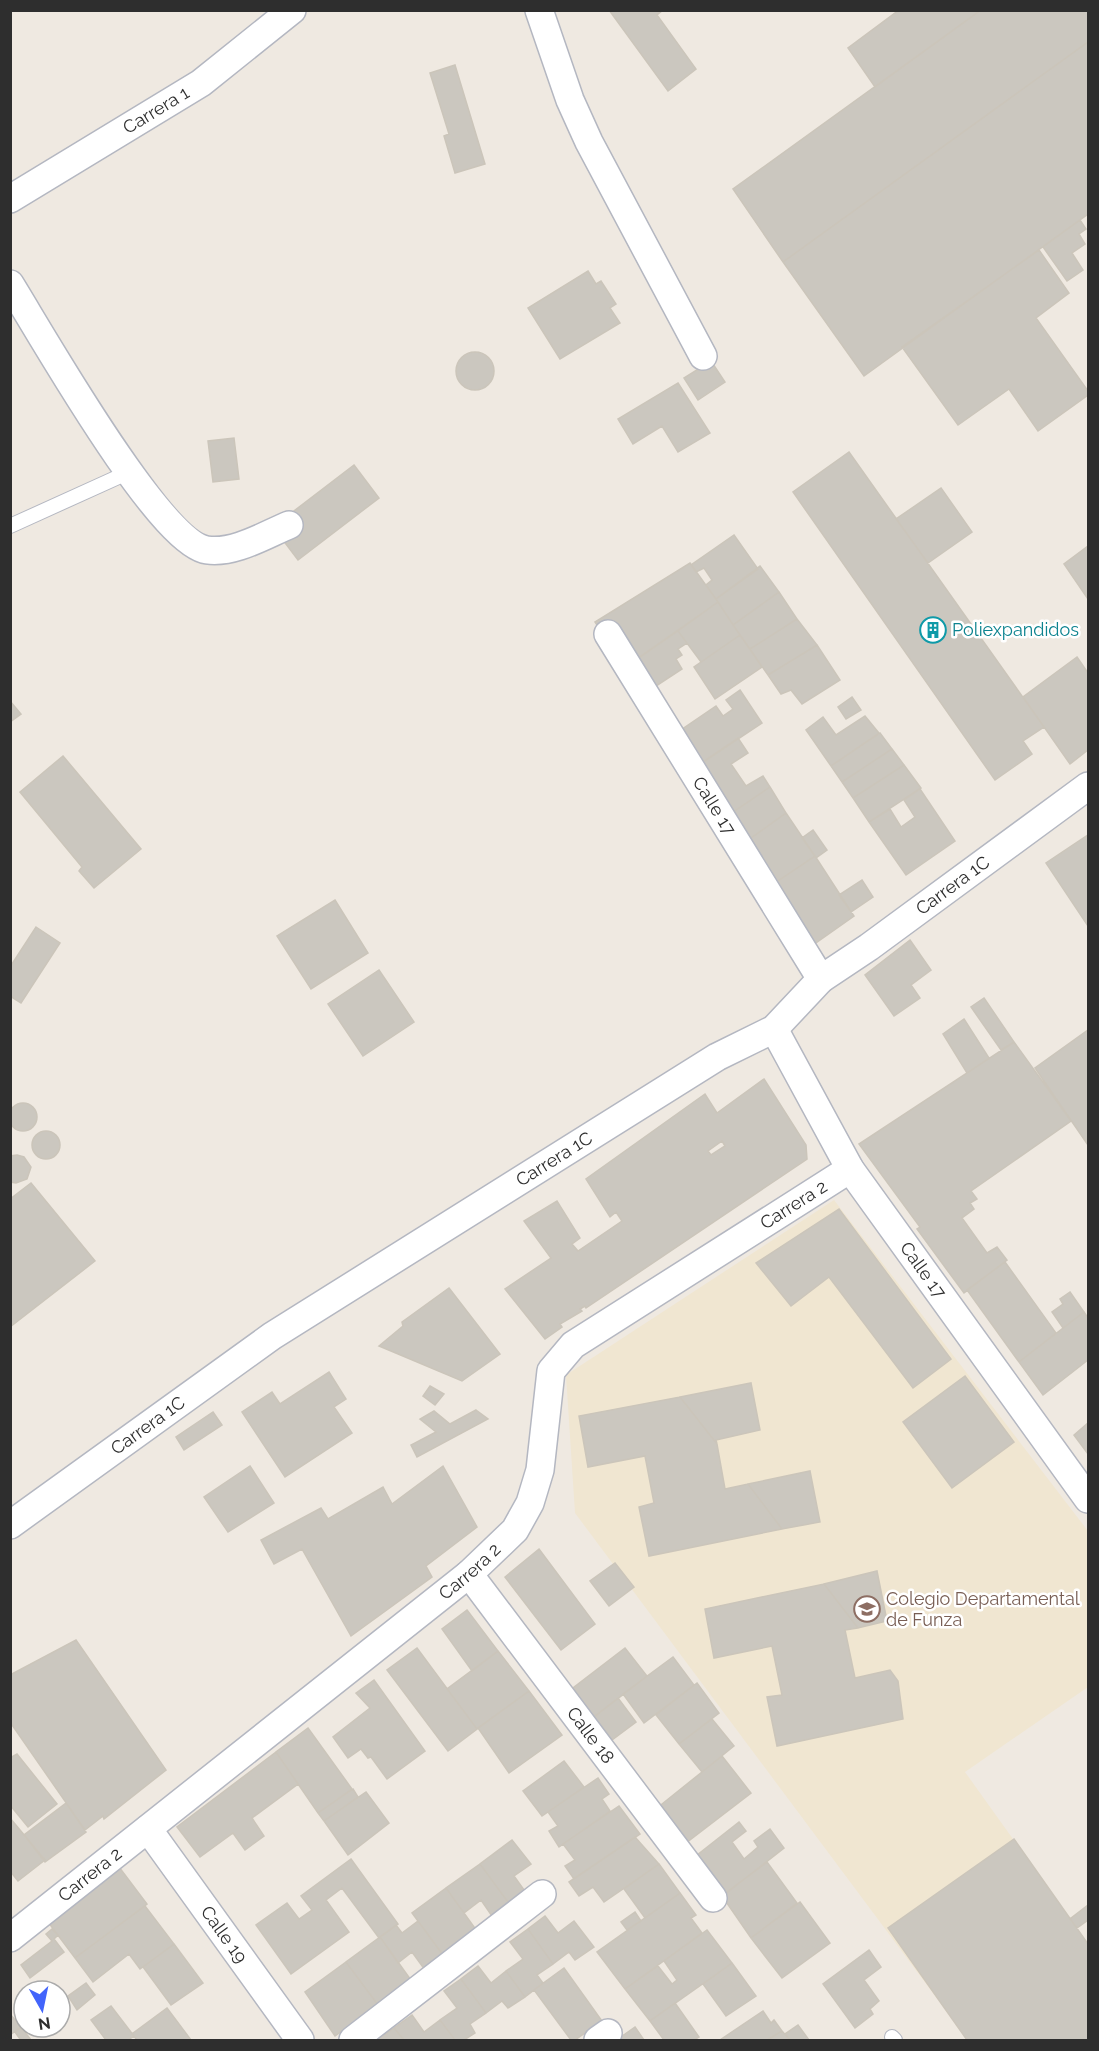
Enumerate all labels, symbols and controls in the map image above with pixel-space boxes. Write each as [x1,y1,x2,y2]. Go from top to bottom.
street label: Carrera 1 [119,82,193,138]
building icon: Poliexpandidos [918,615,948,645]
place label: Poliexpandidos [952,619,1079,640]
street label: Calle 17 [689,773,741,839]
street label: Carrera 1C [912,851,993,919]
street label: Carrera 1C [512,1127,596,1190]
street label: Carrera 2 [756,1175,831,1233]
street label: Calle 17 [896,1238,951,1302]
street label: Carrera 1C [107,1392,189,1459]
street label: Carrera 2 [434,1539,505,1604]
place label: Colegio Departamental de Funza [886,1588,1080,1630]
school or university icon: Colegio Departamental de Funza [852,1594,882,1624]
street label: Calle 18 [563,1703,619,1768]
street label: Carrera 2 [54,1843,126,1906]
street label: Calle 19 [197,1902,252,1967]
north arrow [12,1979,72,2039]
text: N [37,2013,52,2034]

